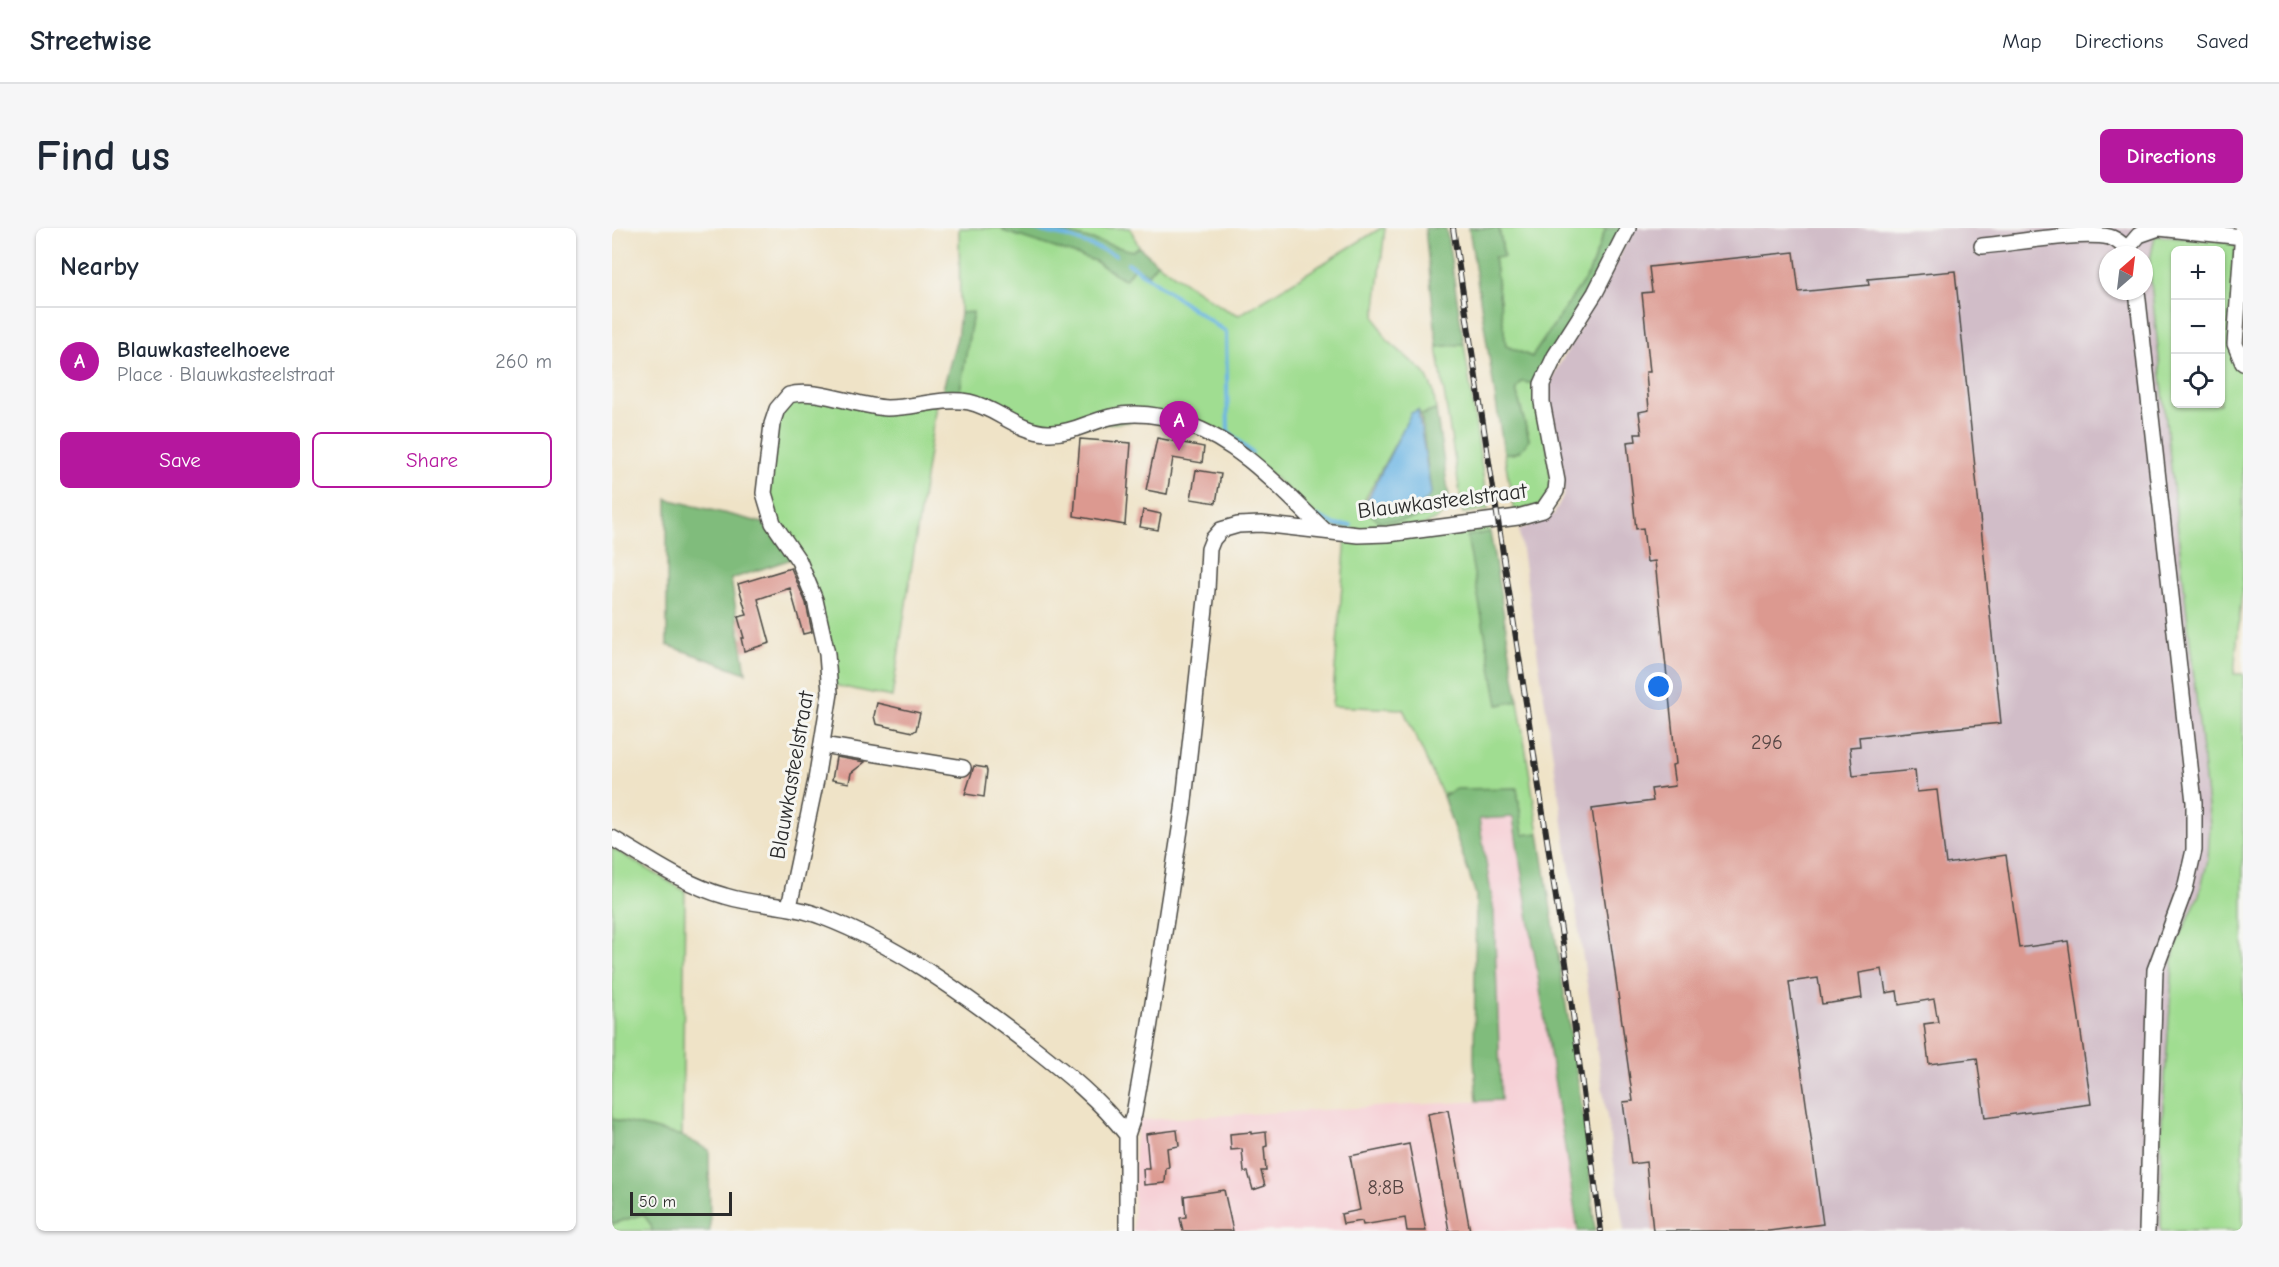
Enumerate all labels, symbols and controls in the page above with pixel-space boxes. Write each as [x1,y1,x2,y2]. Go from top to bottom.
text: Streetwise [30,25,151,57]
text: Map [2002,29,2042,53]
text: Directions [2075,29,2164,53]
text: Saved [2197,29,2249,53]
button: Directions [2100,129,2243,183]
text: Find us [36,132,170,181]
north arrow [2099,246,2153,300]
map controls [2171,246,2225,408]
button: + [2171,246,2225,300]
text: Nearby [60,252,139,282]
button: − [2171,300,2225,354]
text: Blauwkasteelhoeve [117,337,290,363]
text: A [74,350,85,373]
text: 260 m [495,350,552,373]
button: locate [2171,354,2225,408]
text: Place · Blauwkasteelstraat [117,363,334,386]
pin: A [1160,402,1198,451]
button: Save [60,432,300,488]
button: Share [312,432,552,488]
street label: Blauwkasteelstraat [1356,478,1529,524]
your location [1644,672,1673,701]
street label: Blauwkasteelstraat [764,688,820,861]
house number: 296 [1751,731,1783,754]
house number: 8;8B [1368,1176,1404,1199]
scale bar [630,1189,732,1216]
text: 50 m [639,1193,676,1211]

